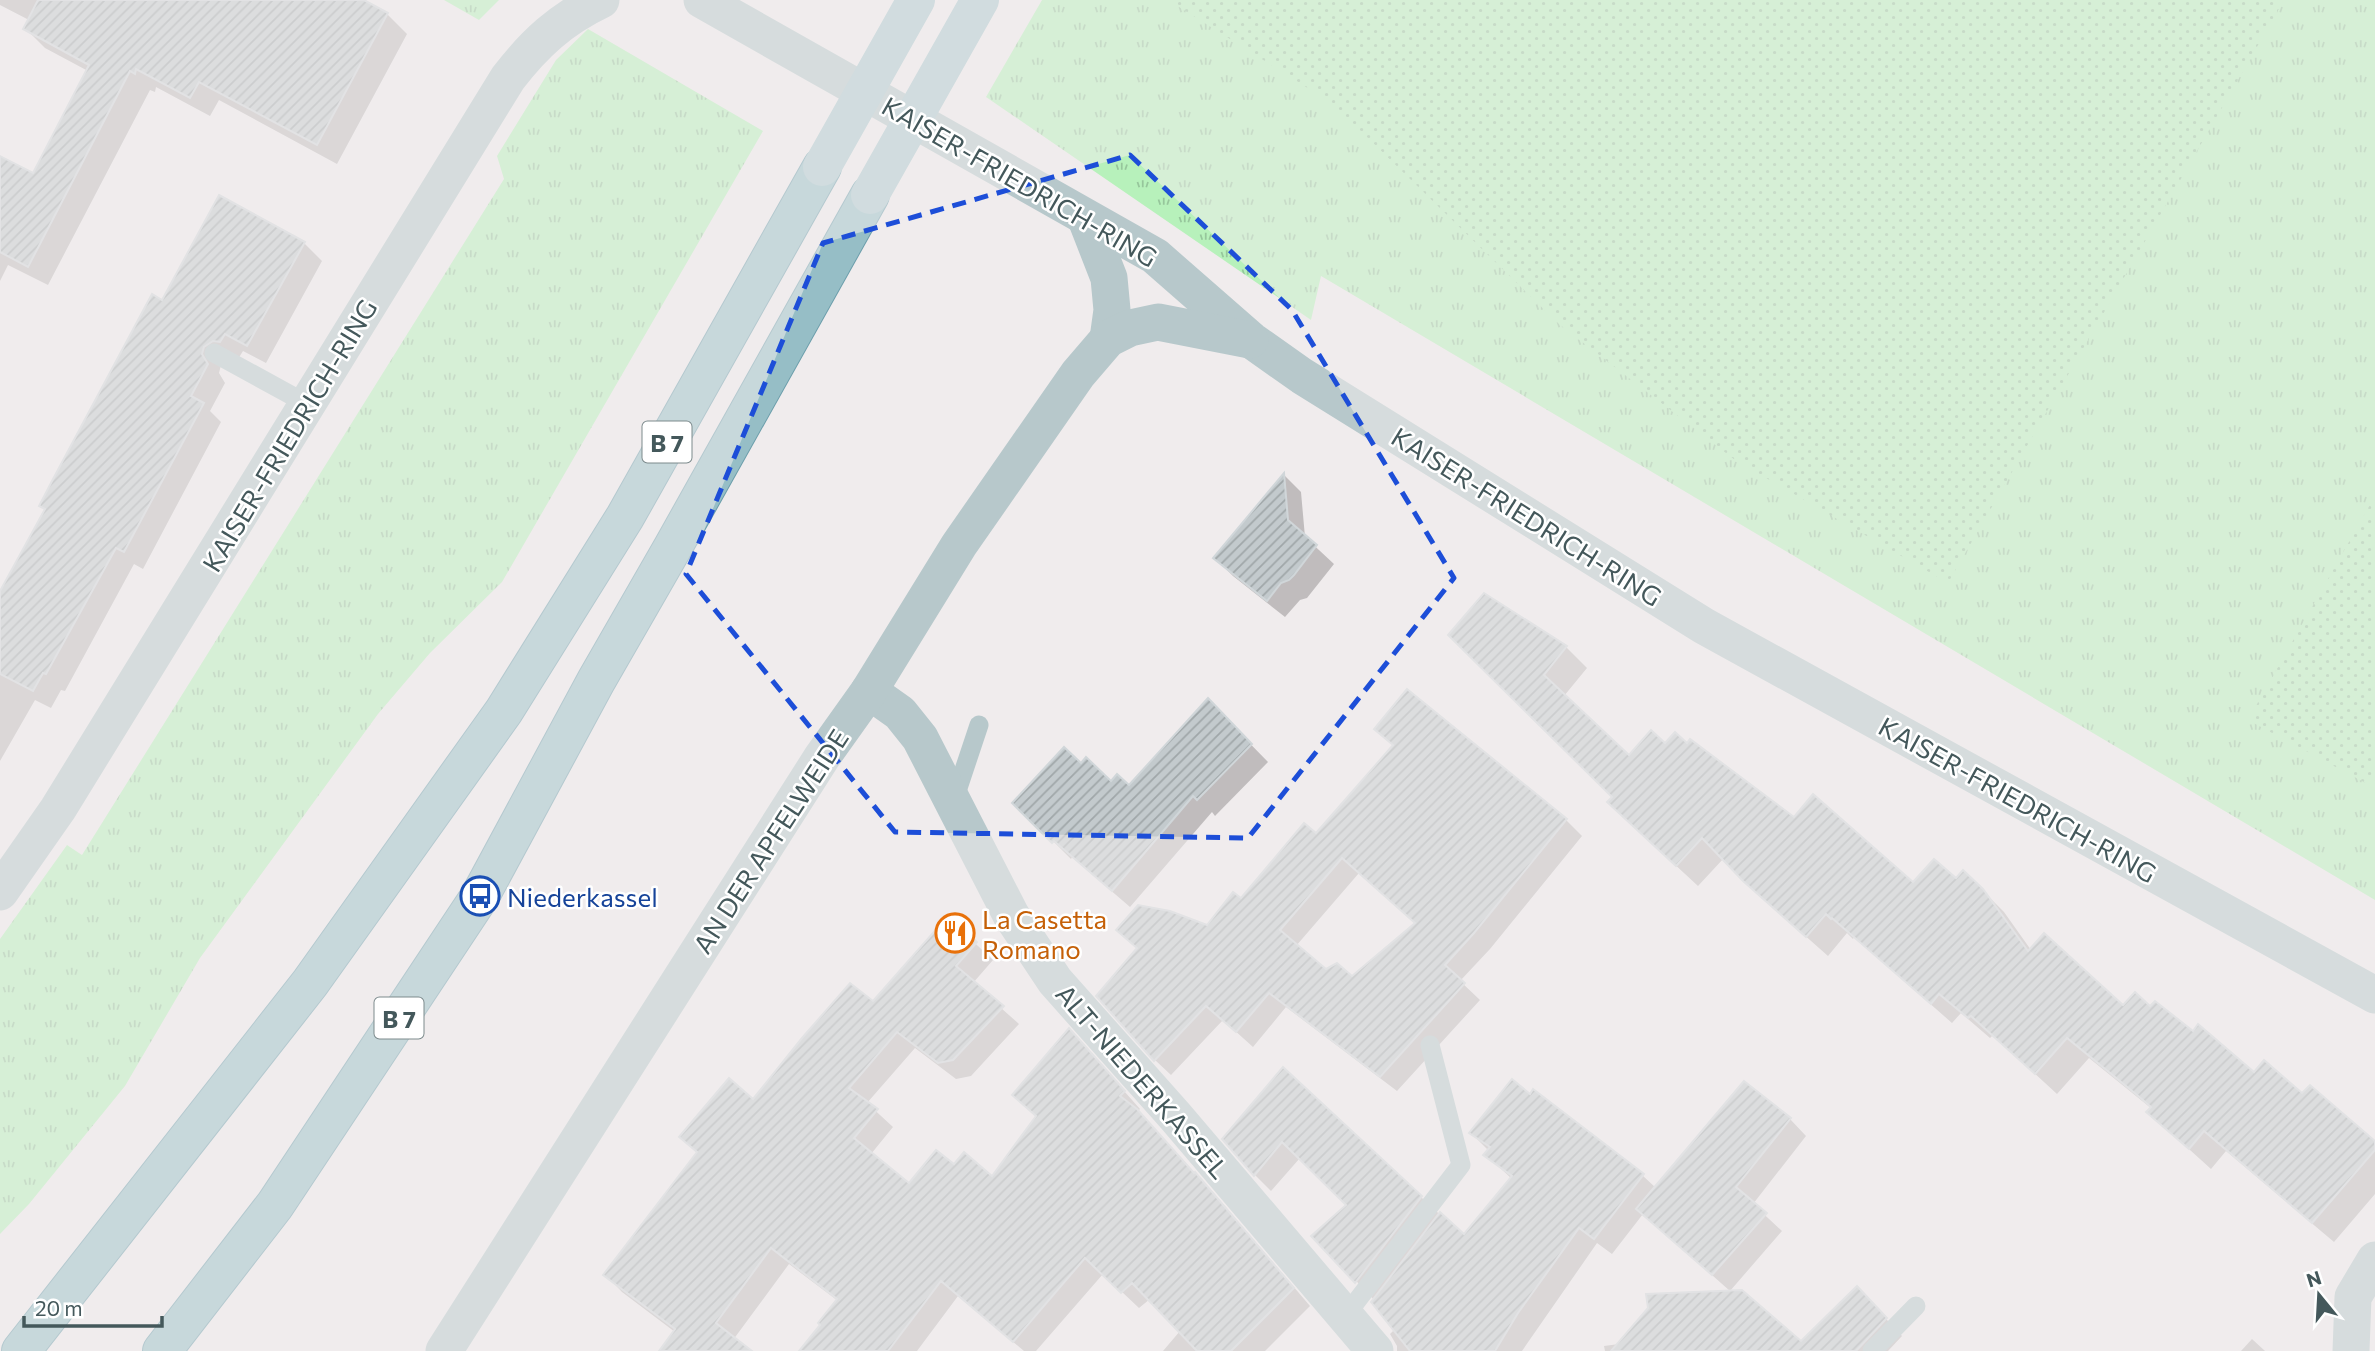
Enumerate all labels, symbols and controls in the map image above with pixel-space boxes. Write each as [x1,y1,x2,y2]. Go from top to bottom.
street label: KAISER-FRIEDRICH-RING [877,90,1163,272]
street label: KAISER-FRIEDRICH-RING [195,293,383,577]
street label: KAISER-FRIEDRICH-RING [1386,420,1668,612]
road number: B 7 [642,422,692,462]
street label: KAISER-FRIEDRICH-RING [1874,710,2162,888]
street label: AN DER APFELWEIDE [686,723,854,959]
bus stop icon: Niederkassel [459,875,501,917]
place label: Niederkassel [507,881,658,912]
place label: La Casetta Romano [982,903,1107,964]
restaurant icon: La Casetta Romano [934,912,976,954]
street label: ALT-NIEDERKASSEL [1050,978,1236,1184]
road number: B 7 [374,998,424,1038]
north arrow [2284,1260,2354,1330]
text: N [2303,1265,2324,1291]
scale bar [24,1284,163,1328]
text: 20 m [35,1295,83,1320]

